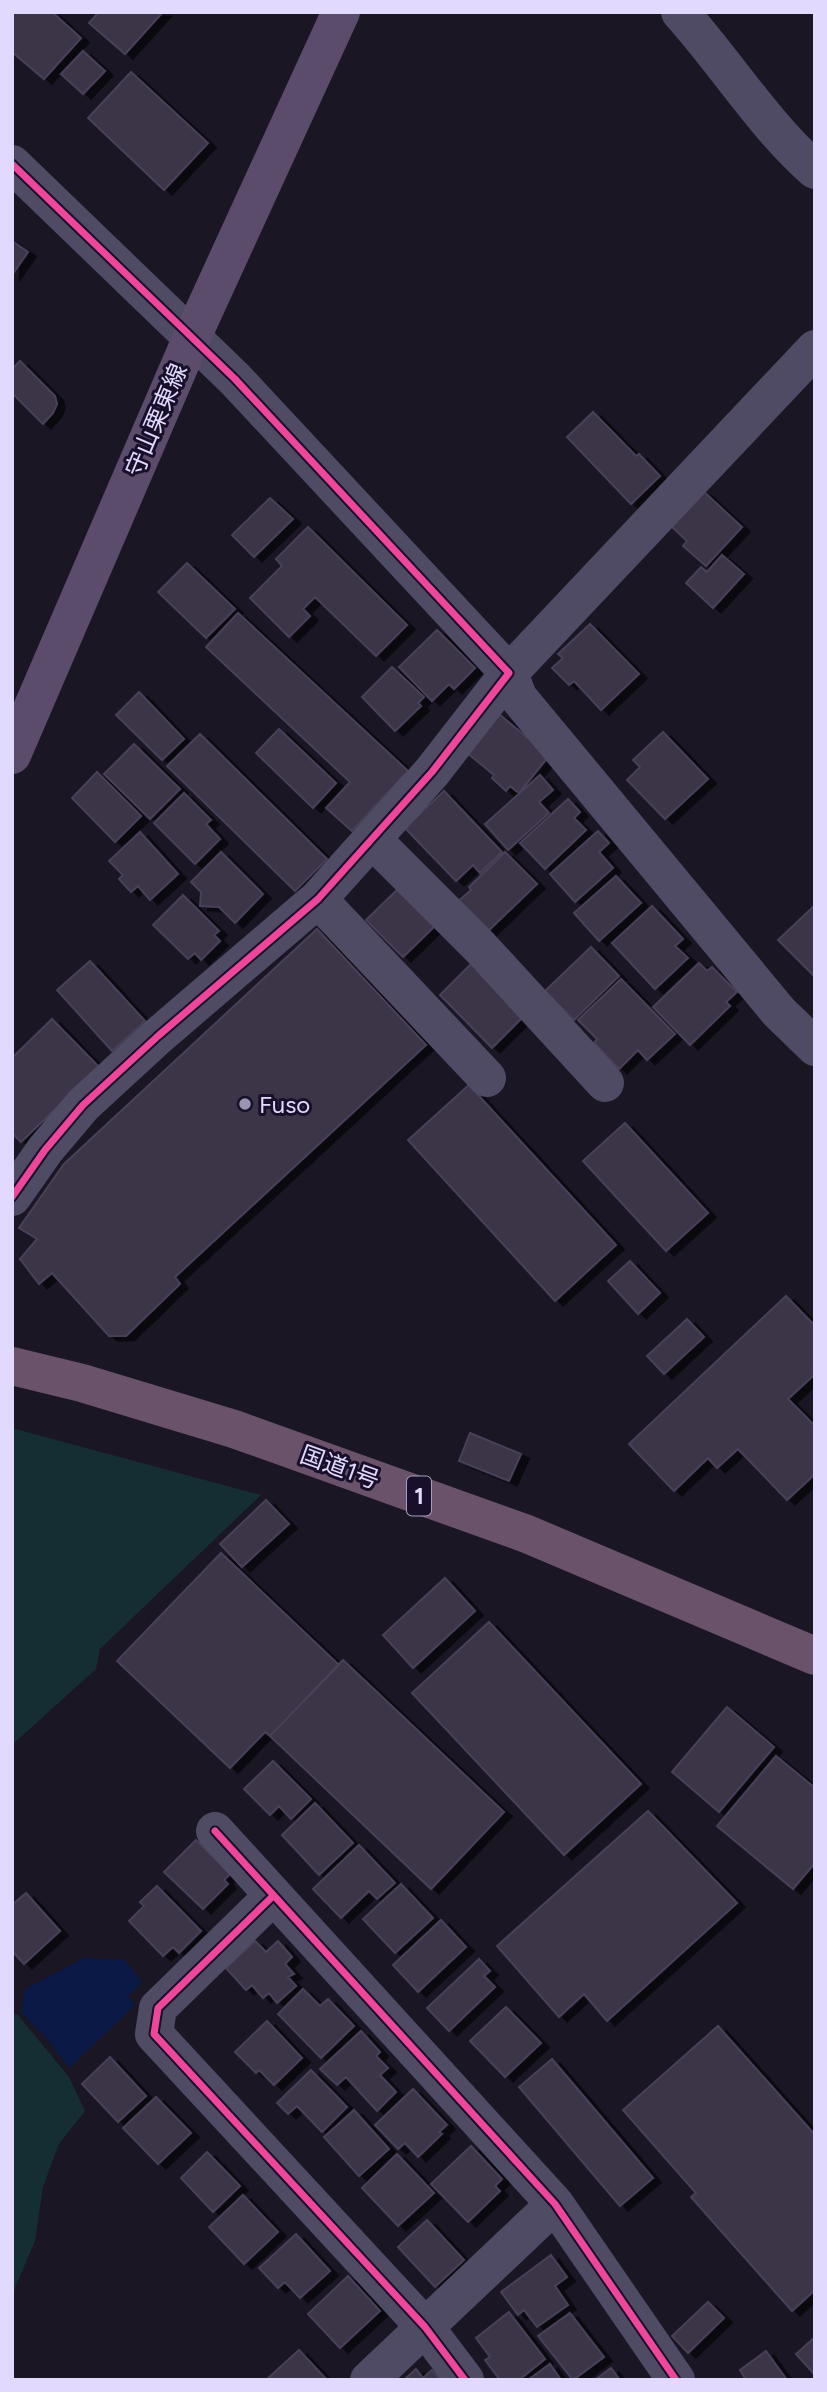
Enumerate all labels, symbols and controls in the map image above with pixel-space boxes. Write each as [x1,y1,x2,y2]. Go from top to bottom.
street label: 守山栗東線 [119,359,193,481]
place label: Fuso [259,1090,310,1119]
marker: Fuso [237,1096,253,1112]
street label: 国道1号 [297,1439,383,1495]
road number: 1 [407,1476,431,1516]

